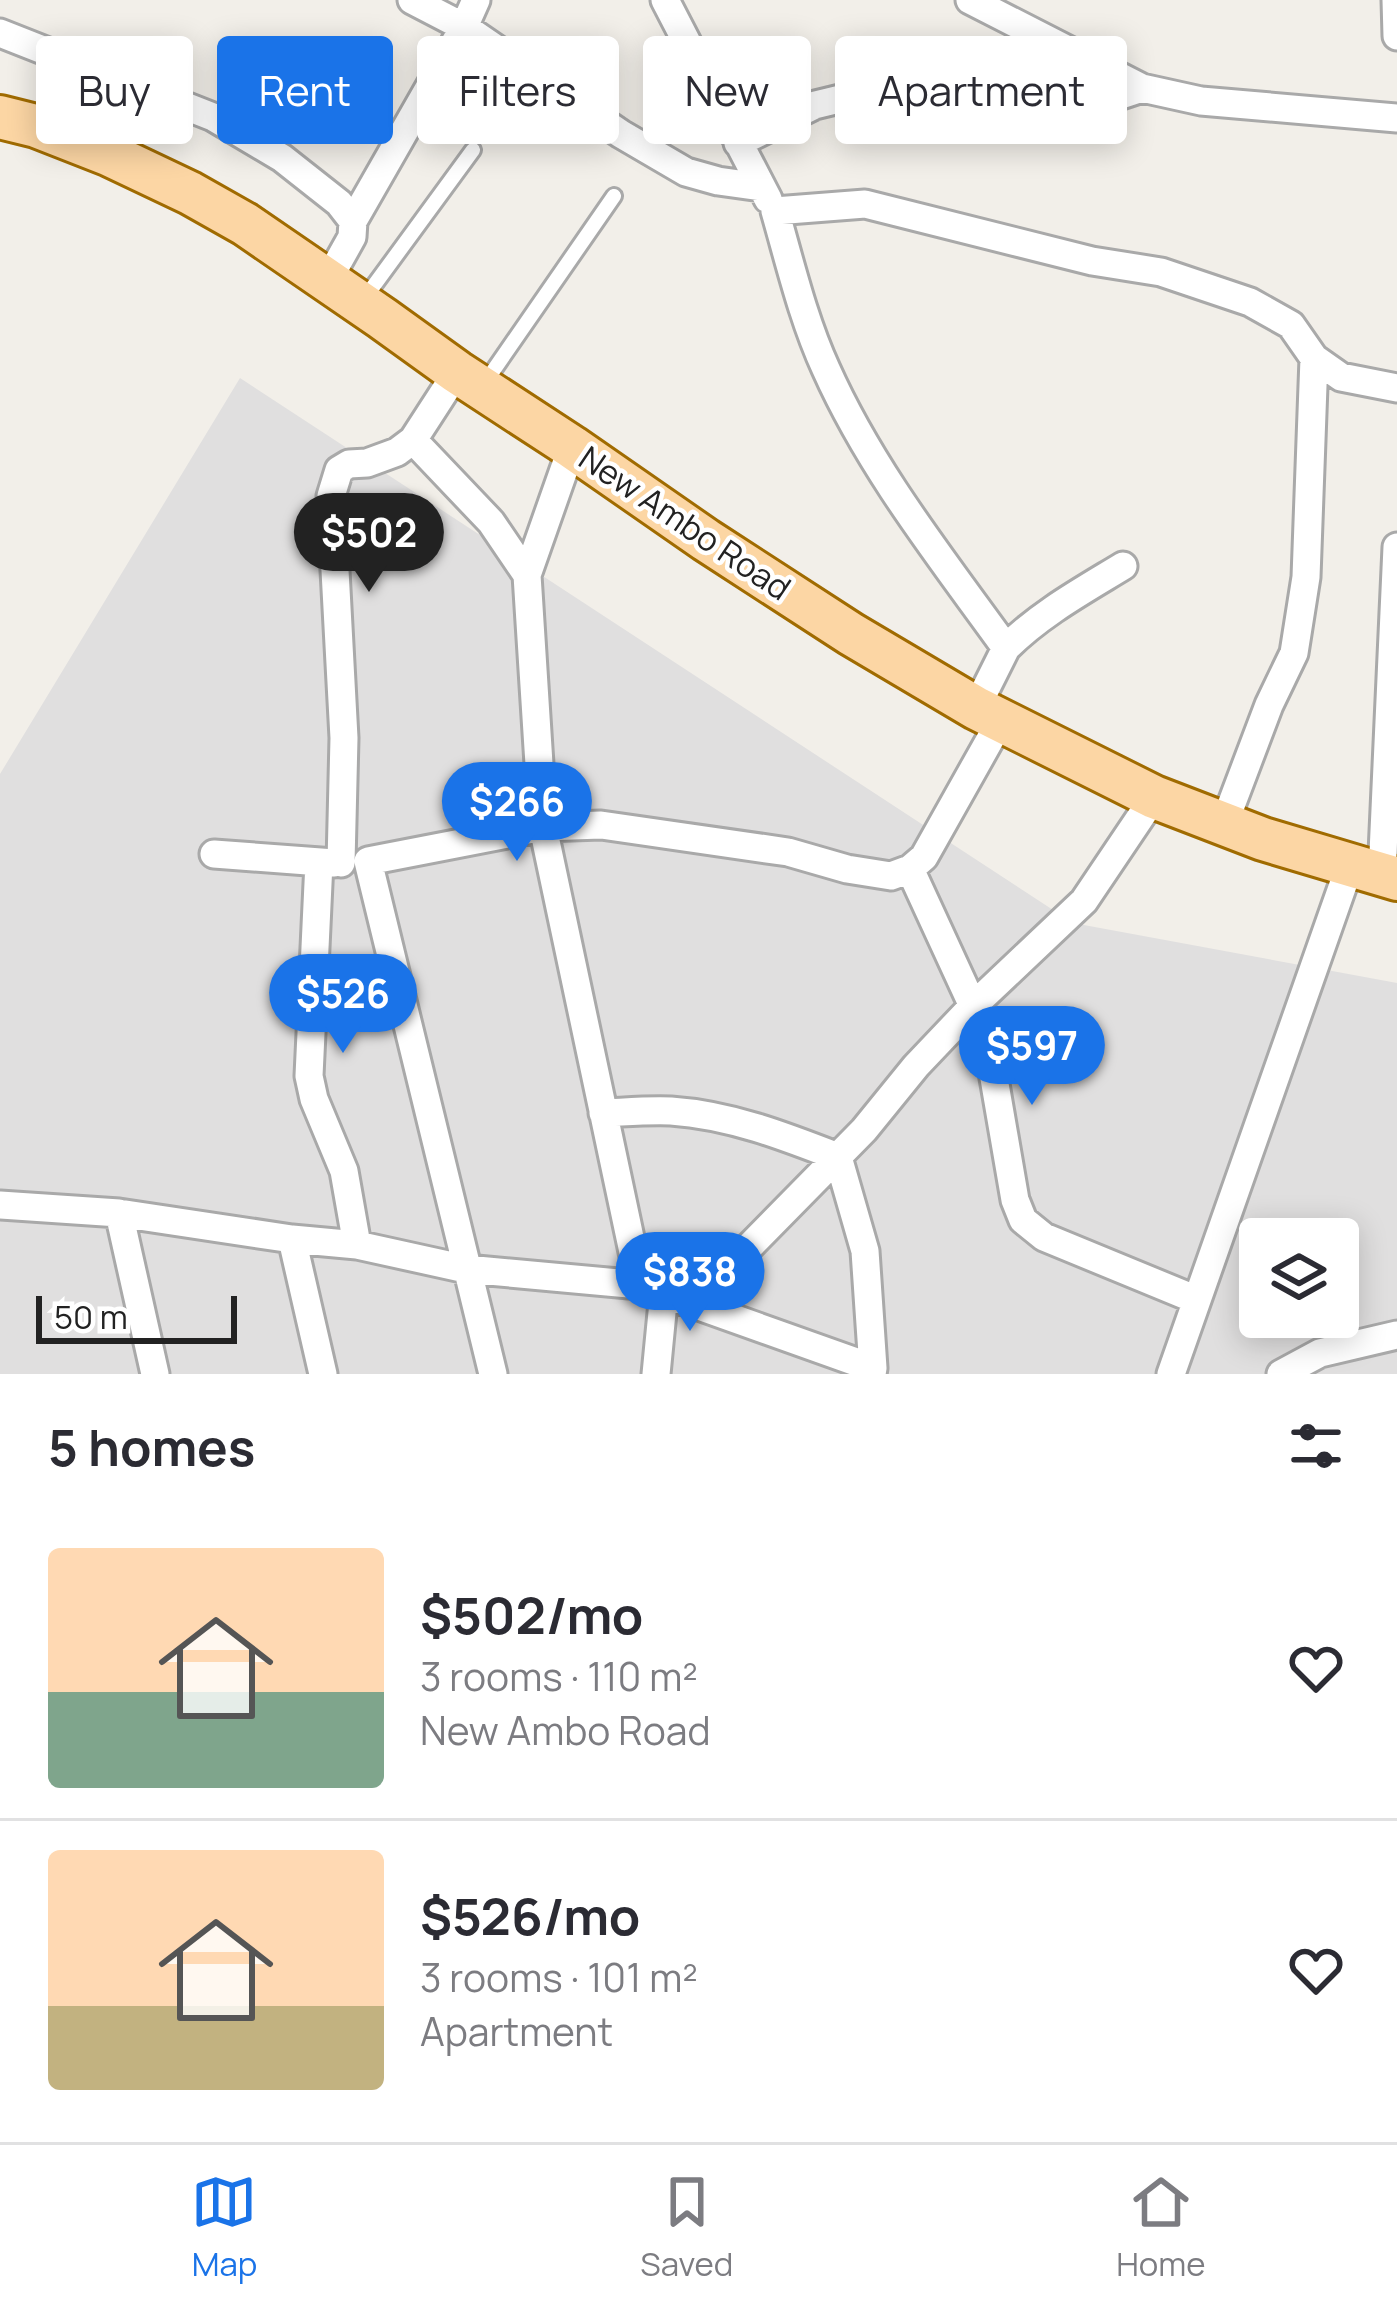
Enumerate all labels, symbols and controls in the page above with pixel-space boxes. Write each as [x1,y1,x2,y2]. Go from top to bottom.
chip: Buy [36,36,193,144]
chip: Rent [217,36,393,144]
chip: Filters [417,36,619,144]
chip: New [643,36,811,144]
chip: Apartment [835,36,1127,144]
street label: New Ambo Road [571,435,800,610]
pin: $502 [298,493,440,595]
text: $502 [321,505,417,559]
pin: $266 [446,762,588,864]
text: $266 [469,774,565,828]
pin: $526 [272,954,414,1056]
text: $526 [296,966,390,1020]
pin: $597 [961,1006,1103,1108]
text: $597 [986,1018,1078,1072]
map controls [1239,1218,1359,1338]
button: layers [1239,1218,1359,1338]
pin: $838 [619,1232,761,1334]
text: $838 [643,1244,737,1298]
scale bar [36,1290,237,1343]
text: 50 m [54,1294,128,1339]
text: 5 homes [48,1412,255,1481]
icon: filters [1283,1413,1349,1479]
text: $502/mo [420,1580,643,1649]
icon: home [144,1596,288,1740]
icon: heart [1283,1635,1349,1701]
text: 3 rooms · 110 m² [420,1649,698,1703]
text: New Ambo Road [420,1703,711,1757]
text: $526/mo [420,1881,640,1950]
icon: home [144,1898,288,2042]
icon: heart [1283,1937,1349,2003]
text: 3 rooms · 101 m² [420,1950,698,2004]
text: Apartment [420,2004,613,2058]
tab: Map [191,2169,257,2286]
tab: Saved [640,2169,733,2286]
tab: Home [1116,2169,1206,2286]

